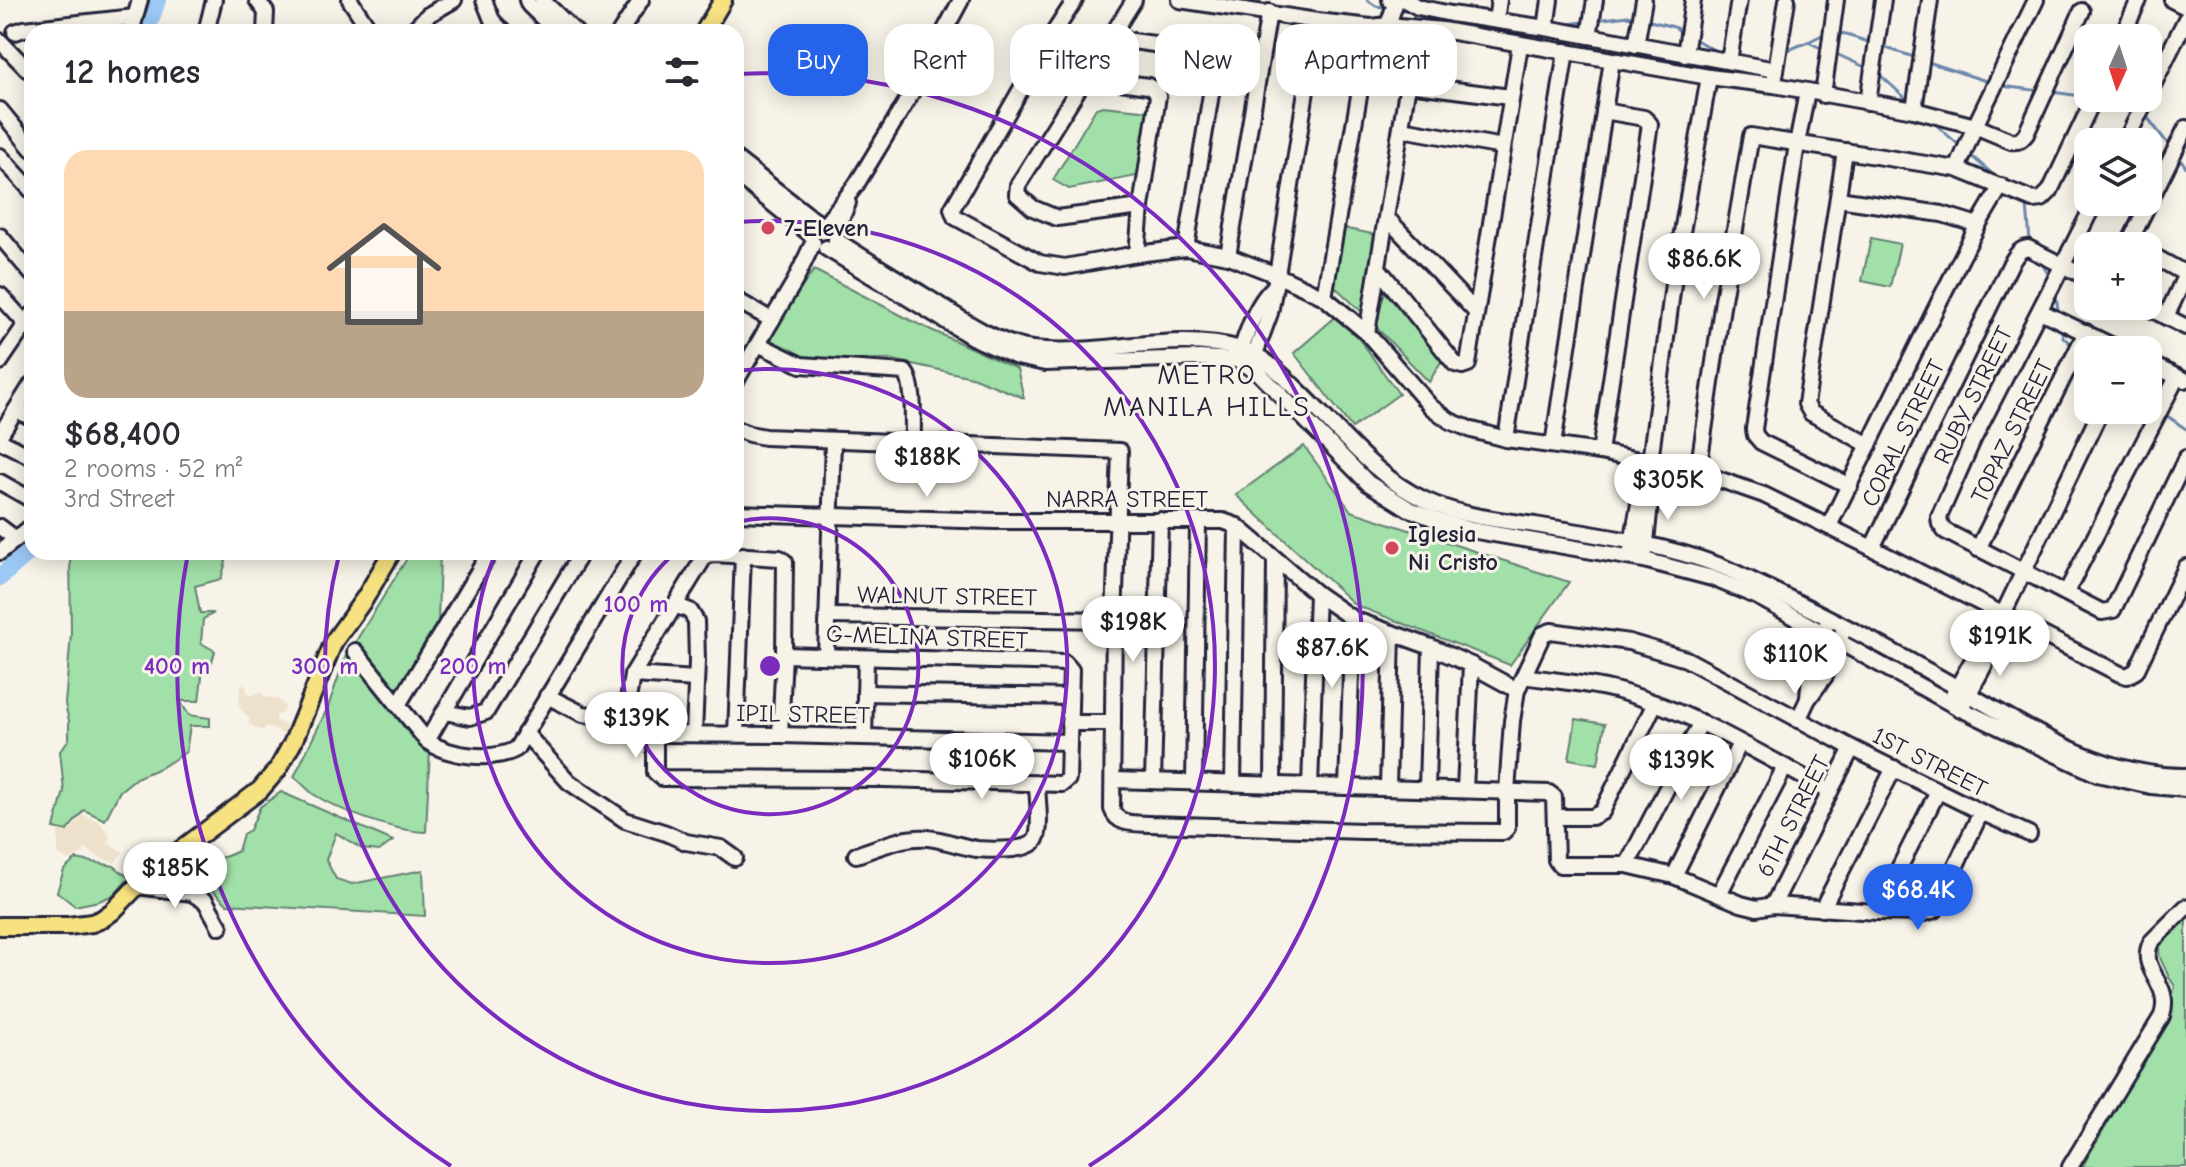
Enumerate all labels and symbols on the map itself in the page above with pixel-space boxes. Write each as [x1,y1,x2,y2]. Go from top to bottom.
north arrow [2074,24,2162,112]
place label: 7-Eleven [784,214,869,242]
marker: 7-Eleven [759,219,777,237]
pin: $86.6K [1639,233,1769,301]
street label: RUBY STREET [1928,321,2019,468]
street label: TOPAZ STREET [1965,354,2059,508]
street label: CORAL STREET [1855,355,1951,511]
district label: METRO MANILA HILLS [1103,359,1311,423]
pin: $188K [871,431,983,499]
pin: $305K [1612,454,1724,522]
street label: NARRA STREET [1046,485,1208,513]
place label: Iglesia Ni Cristo [1408,520,1498,576]
marker: Iglesia Ni Cristo [1383,539,1401,557]
street label: WALNUT STREET [857,580,1038,612]
text: 100 m [604,590,668,618]
pin: $198K [1077,596,1189,664]
pin: $191K [1944,610,2056,678]
street label: G-MELINA STREET [826,619,1029,655]
pin: $87.6K [1267,622,1397,690]
pin: $110K [1739,628,1851,696]
text: 400 m [144,652,210,680]
text: 300 m [292,652,358,680]
text: 200 m [439,652,507,680]
centre of rings [756,652,784,680]
pin: $139K [580,692,692,760]
street label: IPIL STREET [736,699,871,729]
street label: 1ST STREET [1868,721,1992,803]
pin: $106K [926,733,1038,801]
pin: $139K [1625,734,1737,802]
street label: 6TH STREET [1750,750,1836,881]
pin: $185K [119,842,231,910]
pin: $68.4K [1853,864,1983,932]

